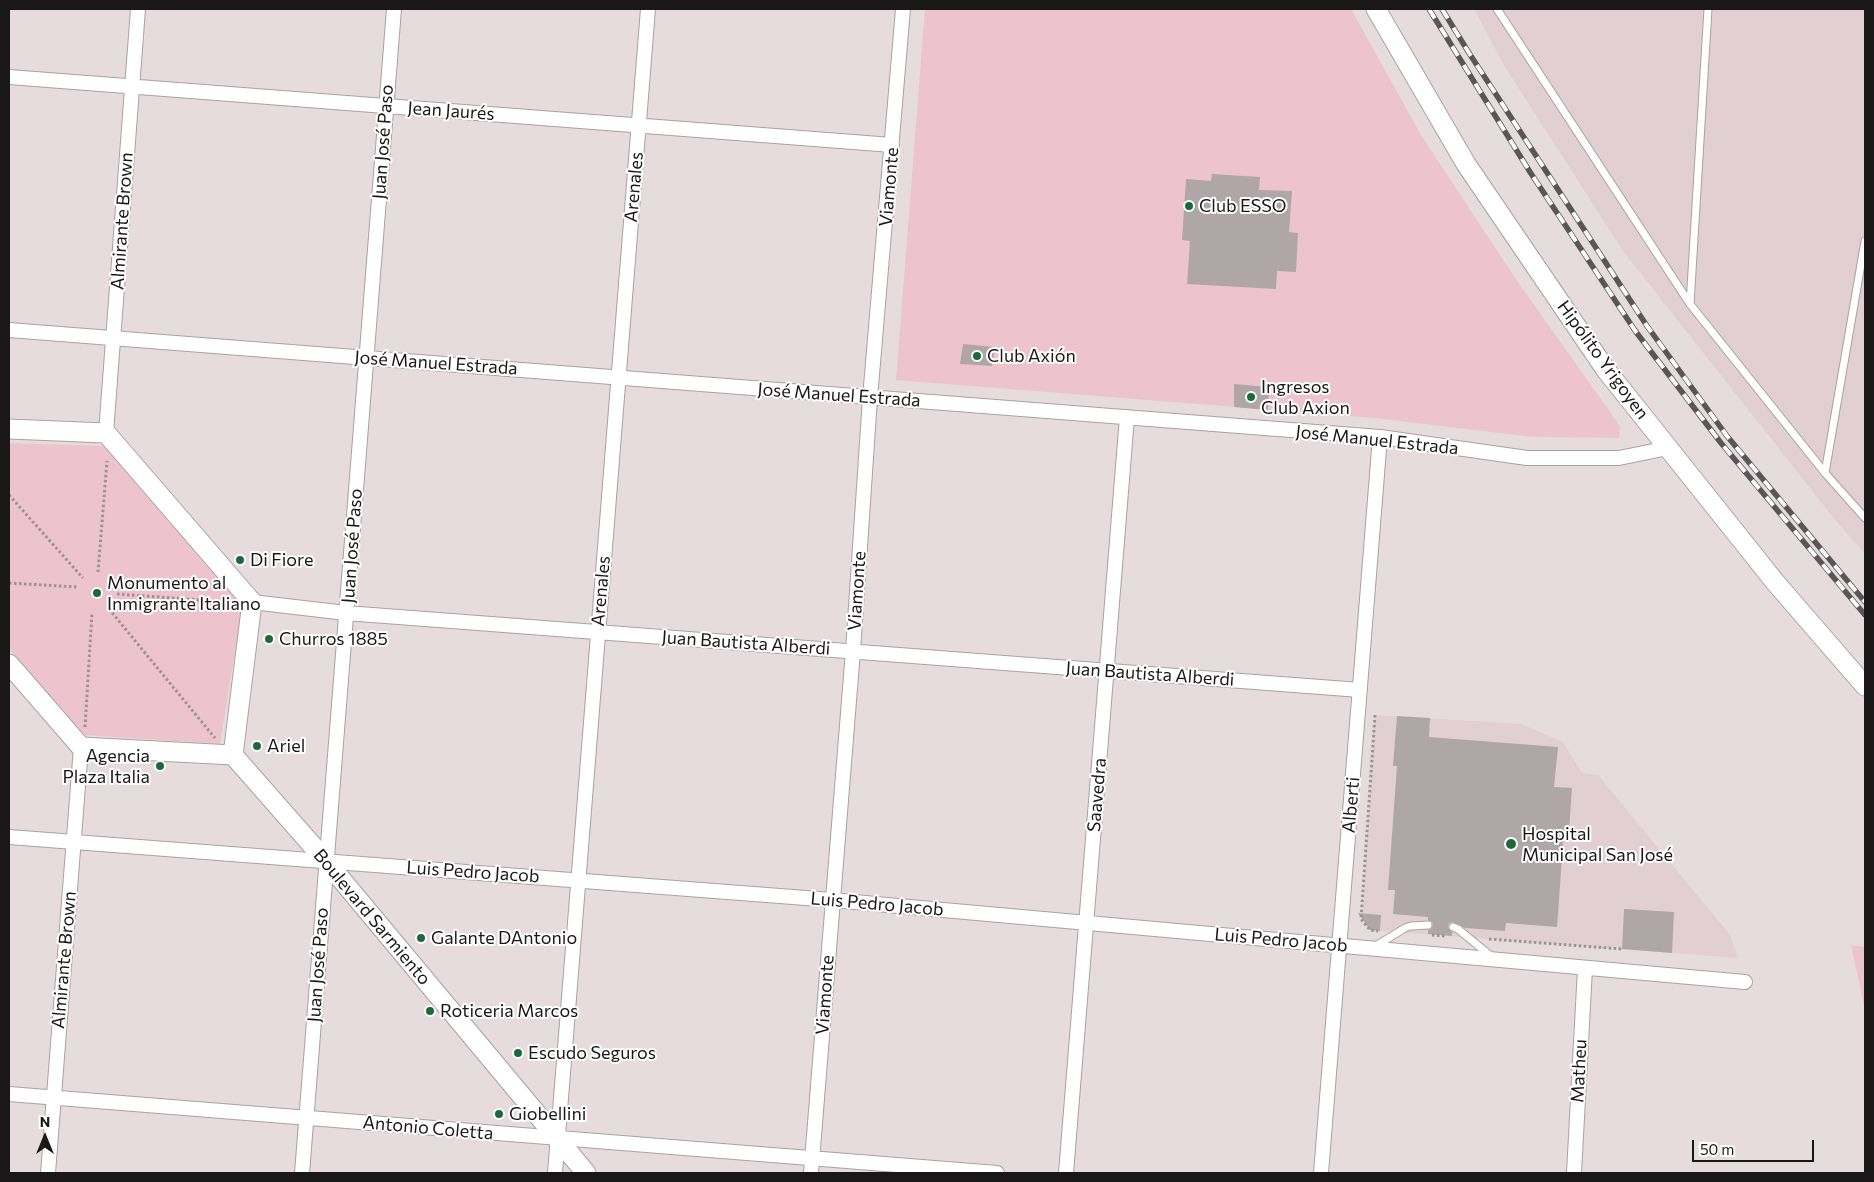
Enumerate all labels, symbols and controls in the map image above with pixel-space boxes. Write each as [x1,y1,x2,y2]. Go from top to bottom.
street label: Juan José Paso [368,84,398,200]
street label: Jean Jaurés [407,97,495,125]
street label: Viamonte [875,146,903,228]
street label: Almirante Brown [106,151,138,291]
street label: Arenales [620,151,648,223]
place label: Club ESSO [1199,195,1287,217]
marker: Club ESSO [1183,200,1195,212]
street label: Hipólito Yrigoyen [1553,296,1653,424]
place label: Club Axión [987,345,1076,367]
street label: José Manuel Estrada [354,347,518,379]
marker: Club Axión [971,350,983,362]
place label: Ingresos Club Axion [1261,376,1350,418]
street label: José Manuel Estrada [757,379,921,411]
marker: Ingresos Club Axion [1245,391,1257,403]
street label: José Manuel Estrada [1294,421,1460,459]
street label: Juan José Paso [337,488,367,604]
place label: Di Fiore [250,549,313,571]
street label: Viamonte [843,550,871,632]
marker: Di Fiore [234,554,246,566]
street label: Arenales [587,555,615,627]
place label: Monumento al Inmigrante Italiano [107,572,261,614]
marker: Monumento al Inmigrante Italiano [91,587,103,599]
street label: Juan Bautista Alberdi [661,626,831,660]
place label: Churros 1885 [279,628,388,650]
marker: Churros 1885 [263,633,275,645]
street label: Juan Bautista Alberdi [1065,657,1235,691]
place label: Ariel [267,735,305,757]
marker: Ariel [251,740,263,752]
place label: Agencia Plaza Italia [62,745,150,788]
street label: Saavedra [1083,757,1111,833]
marker: Agencia Plaza Italia [154,760,166,772]
street label: Alberti [1338,776,1364,834]
place label: Hospital Municipal San José [1522,823,1673,866]
marker: Hospital Municipal San José [1504,837,1518,851]
street label: Boulevard Sarmiento [309,845,435,989]
street label: Luis Pedro Jacob [406,857,540,887]
street label: Luis Pedro Jacob [810,887,944,921]
street label: Almirante Brown [47,890,81,1030]
street label: Juan José Paso [303,907,333,1023]
street label: Luis Pedro Jacob [1214,923,1348,957]
place label: Galante DAntonio [431,927,577,949]
marker: Galante DAntonio [415,932,427,944]
street label: Viamonte [811,954,839,1036]
place label: Roticeria Marcos [440,1000,578,1022]
marker: Roticeria Marcos [424,1005,436,1017]
street label: Matheu [1567,1039,1591,1103]
place label: Escudo Seguros [528,1042,656,1064]
marker: Escudo Seguros [512,1047,524,1059]
place label: Giobellini [509,1103,586,1125]
marker: Giobellini [493,1108,505,1120]
north arrow [20,1112,70,1162]
street label: Antonio Coletta [362,1112,494,1144]
text: N [40,1113,50,1130]
scale bar [1694,1130,1816,1162]
text: 50 m [1700,1140,1734,1158]

